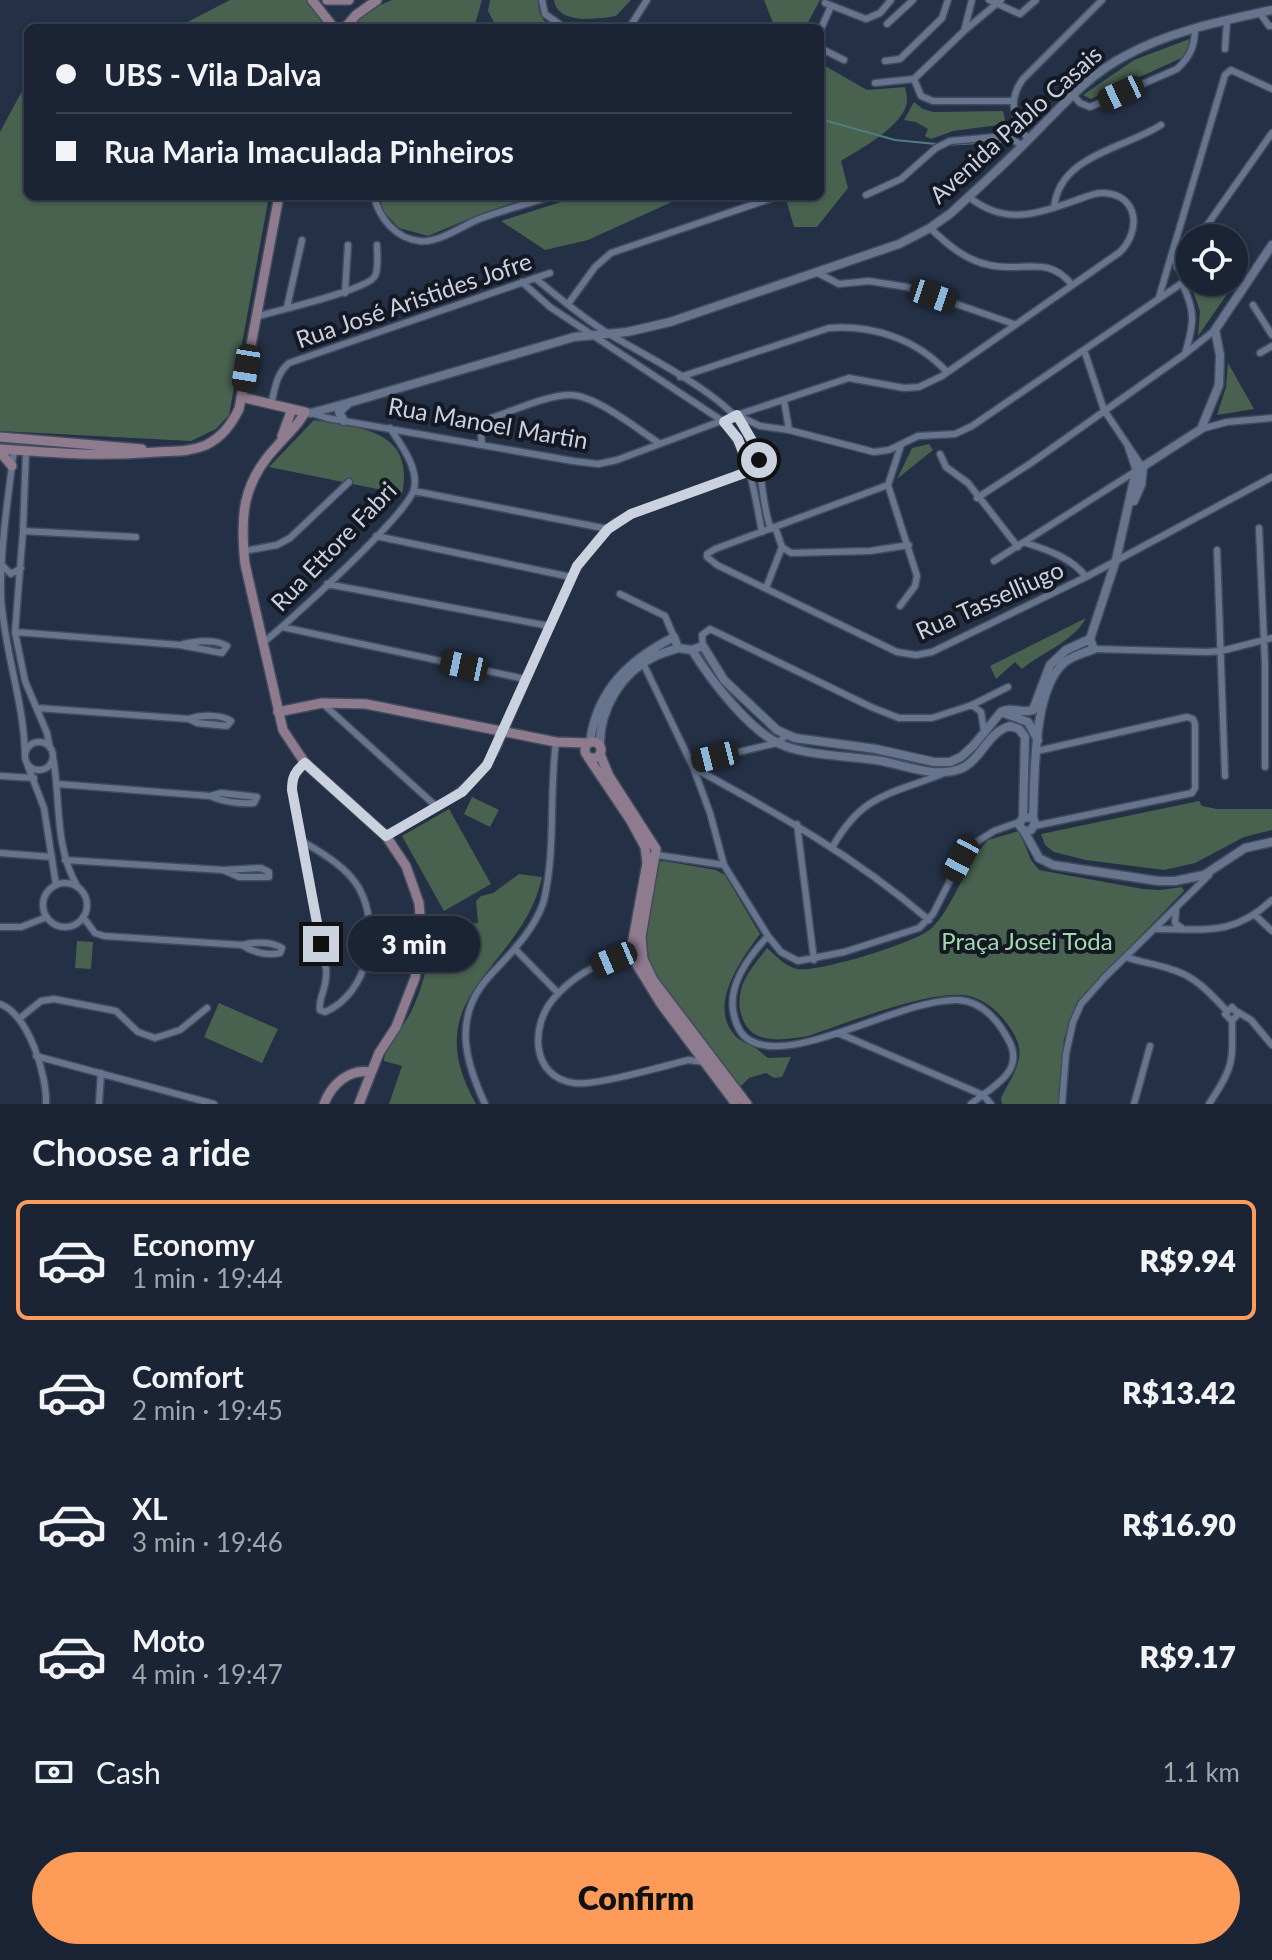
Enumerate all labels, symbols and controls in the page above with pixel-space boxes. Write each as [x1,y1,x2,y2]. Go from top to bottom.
street label: Avenida Pablo Casais [923,39,1107,209]
text: UBS - Vila Dalva [104,56,321,92]
car [1094,72,1148,114]
text: Rua Maria Imaculada Pinheiros [104,133,514,169]
map controls [1176,224,1248,296]
button: locate [1176,224,1248,296]
street label: Rua José Aristides Jofre [292,246,535,354]
car [906,277,960,315]
car [230,342,262,394]
street label: Rua Manoel Martin [386,391,590,454]
route start [741,442,777,478]
street label: Rua Ettore Fabri [264,475,402,616]
street label: Rua Tasselliugo [911,554,1068,645]
car [438,649,490,683]
car [689,740,741,774]
car [939,832,983,886]
callout: 3 min [349,916,481,972]
route end [303,926,339,962]
park label: Praça Josei Toda [941,926,1113,955]
text: 3 min [382,928,446,960]
car [587,939,641,979]
text: Choose a ride [32,1130,251,1174]
icon: car [36,1224,108,1296]
text: Economy [132,1226,255,1262]
text: R$9.94 [1140,1242,1236,1278]
text: 1 min · 19:44 [132,1262,283,1294]
icon: car [36,1356,108,1428]
text: Comfort [132,1358,244,1394]
text: R$13.42 [1122,1374,1236,1410]
text: 2 min · 19:45 [132,1394,283,1426]
icon: car [36,1488,108,1560]
text: XL [132,1490,168,1526]
text: R$16.90 [1122,1506,1236,1542]
text: 3 min · 19:46 [132,1526,283,1558]
icon: car [36,1620,108,1692]
text: Moto [132,1622,205,1658]
text: R$9.17 [1140,1638,1236,1674]
text: 4 min · 19:47 [132,1658,283,1690]
icon: cash [32,1750,76,1794]
text: Cash [96,1754,161,1790]
text: 1.1 km [1162,1756,1240,1788]
button: Confirm [32,1852,1240,1944]

